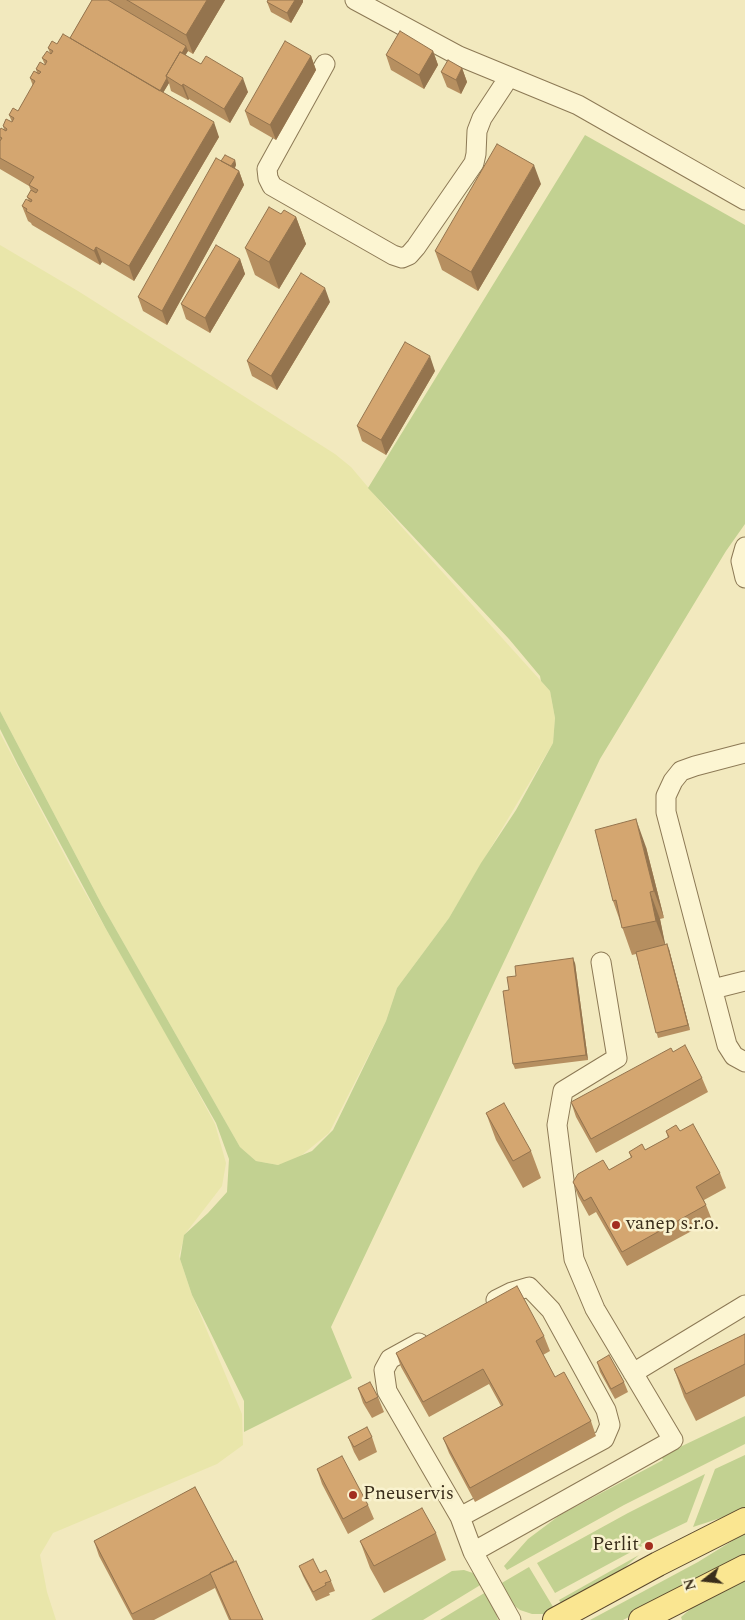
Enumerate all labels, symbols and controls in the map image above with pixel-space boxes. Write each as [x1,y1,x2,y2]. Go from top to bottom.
place label: vanep s.r.o. [626,1214,719,1236]
marker: vanep s.r.o. [610,1219,622,1231]
place label: Pneuservis [363,1484,454,1506]
marker: Pneuservis [347,1489,359,1501]
place label: Perlit [592,1535,639,1557]
marker: Perlit [643,1540,655,1552]
north arrow [680,1555,730,1605]
text: N [678,1576,702,1593]

